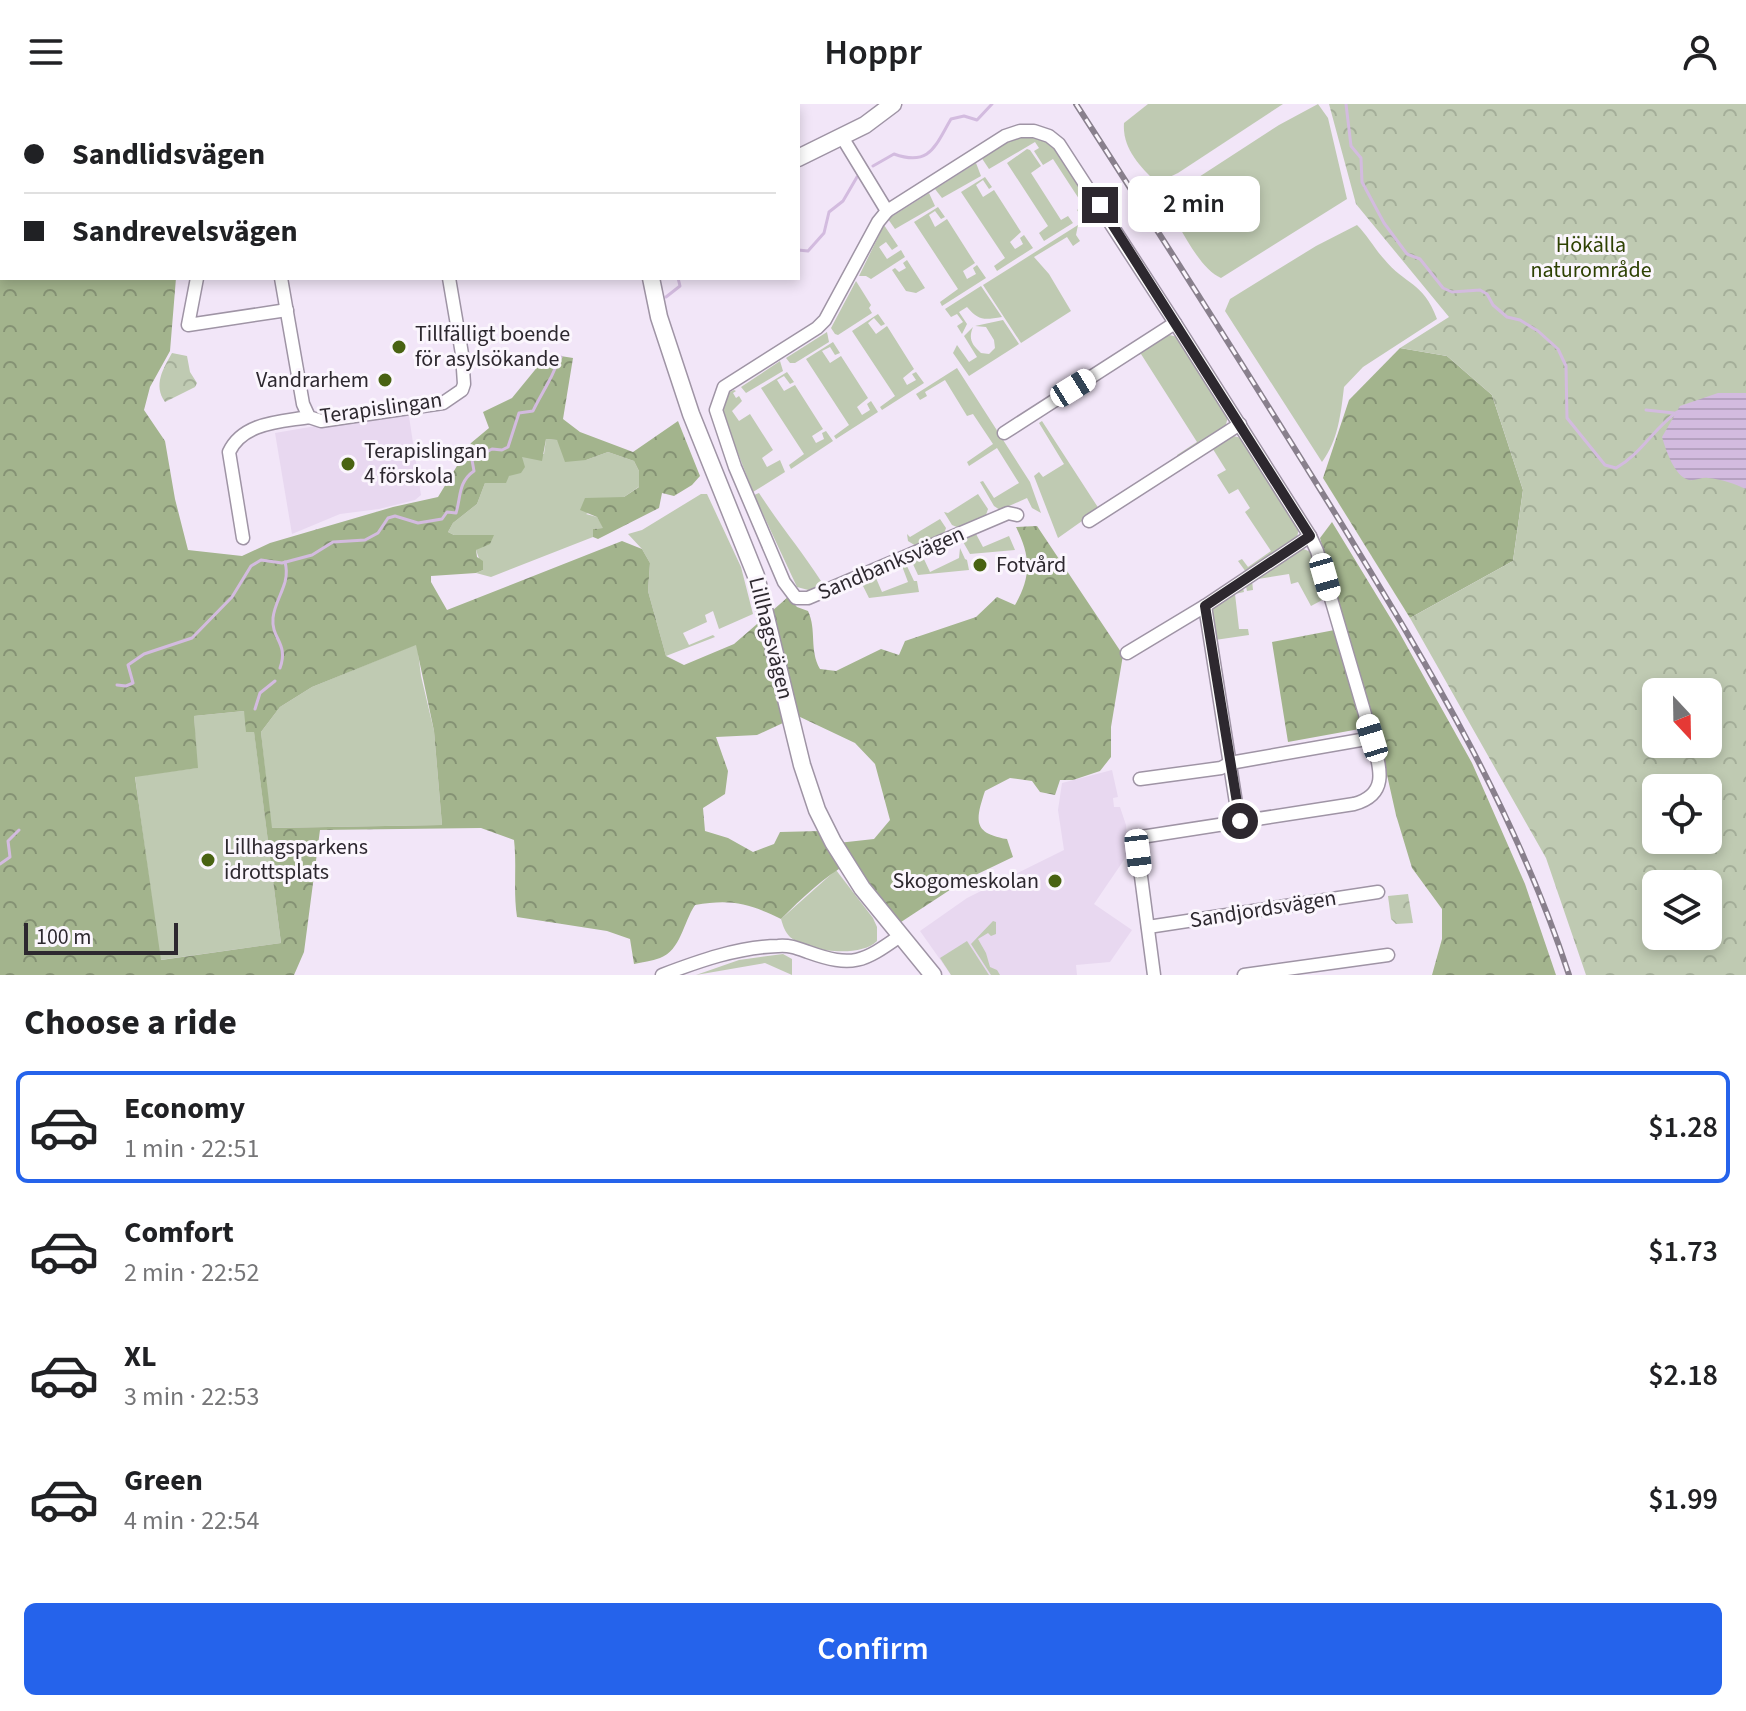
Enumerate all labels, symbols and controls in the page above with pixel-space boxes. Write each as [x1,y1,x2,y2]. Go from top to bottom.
text: Hoppr [824,27,922,78]
icon: menu [24,30,68,74]
icon: person [1678,30,1722,74]
text: Sandlidsvägen [72,133,265,176]
callout: 2 min [1128,177,1260,233]
text: 2 min [1163,185,1225,222]
route end [1082,187,1118,223]
text: Sandrevelsvägen [72,210,298,253]
park label: Hökälla naturområde [1530,229,1652,286]
place label: Tillfälligt boende för asylsökande [415,318,570,375]
marker: Tillfälligt boende för asylsökande [390,338,408,356]
place label: Vandrarhem [256,364,369,396]
car [1046,365,1100,411]
marker: Vandrarhem [376,371,394,389]
street label: Terapislingan [318,384,444,432]
place label: Terapislingan 4 förskola [364,435,487,492]
marker: Terapislingan 4 förskola [339,455,357,473]
street label: Sandbanksvägen [813,518,969,608]
place label: Fotvård [996,549,1066,581]
car [1307,551,1343,603]
marker: Fotvård [971,556,989,574]
street label: Lillhagsvägen [740,573,802,703]
north arrow [1642,678,1722,758]
map controls [1642,678,1722,950]
car [1354,712,1390,764]
button: locate [1642,774,1722,854]
route start [1222,803,1258,839]
car [1123,828,1153,878]
place label: Lillhagsparkens idrottsplats [224,831,368,888]
marker: Lillhagsparkens idrottsplats [199,851,217,869]
place label: Skogomeskolan [893,865,1039,897]
button: layers [1642,870,1722,950]
marker: Skogomeskolan [1046,872,1064,890]
street label: Sandjordsvägen [1187,882,1339,936]
scale bar [24,919,178,955]
text: 100 m [36,921,91,953]
text: Choose a ride [24,997,237,1048]
text: Economy [124,1087,245,1130]
icon: car [28,1091,100,1163]
text: $1.28 [1648,1106,1718,1149]
text: 1 min · 22:51 [124,1130,259,1167]
text: Comfort [124,1211,234,1254]
icon: car [28,1215,100,1287]
text: $1.73 [1648,1230,1718,1273]
text: 2 min · 22:52 [124,1254,259,1291]
text: XL [124,1335,157,1378]
icon: car [28,1339,100,1411]
text: $2.18 [1648,1354,1718,1397]
text: 3 min · 22:53 [124,1378,259,1415]
text: Green [124,1459,203,1502]
icon: car [28,1463,100,1535]
text: $1.99 [1648,1478,1718,1521]
text: 4 min · 22:54 [124,1502,259,1539]
button: Confirm [24,1603,1722,1695]

